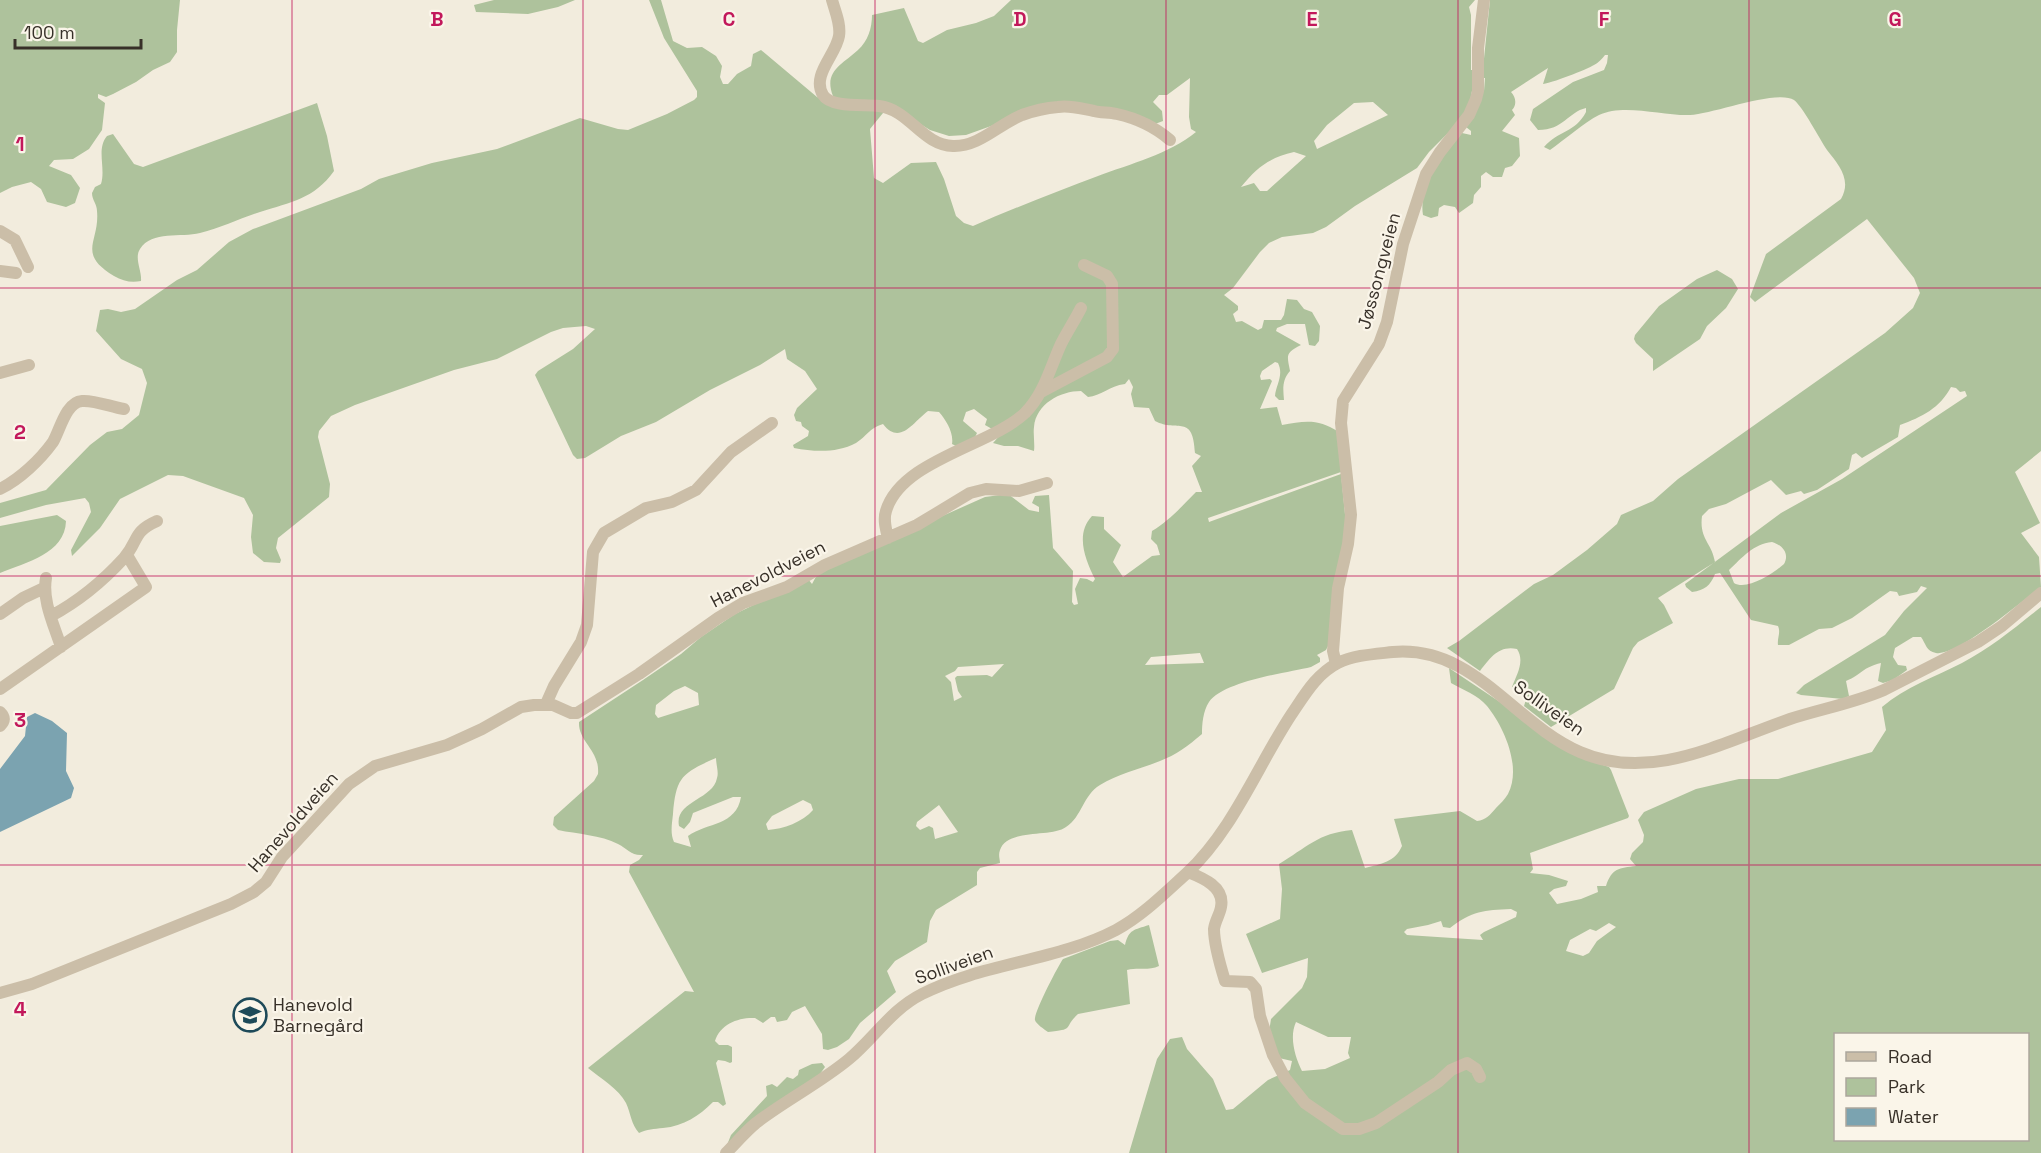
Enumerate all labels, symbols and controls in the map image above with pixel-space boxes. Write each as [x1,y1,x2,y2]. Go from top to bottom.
text: B [430,6,444,32]
text: C [723,6,736,32]
text: D [1013,6,1027,32]
text: E [1306,6,1318,32]
text: F [1599,6,1610,32]
text: G [1888,6,1902,32]
scale bar [15,12,141,50]
text: 100 m [24,21,75,44]
text: 1 [15,131,25,157]
street label: Jøssongveien [1352,210,1405,332]
text: 2 [14,419,26,445]
street label: Hanevoldveien [706,535,829,612]
street label: Solliveien [1509,675,1589,740]
text: 3 [14,707,26,733]
street label: Hanevoldveien [243,767,343,877]
street label: Solliveien [912,940,996,989]
place label: Hanevold Barnegård [273,993,364,1037]
text: 4 [14,996,27,1022]
school or university icon: Hanevold Barnegård [232,997,268,1033]
legend [1834,1033,2029,1141]
text: Road [1888,1045,1932,1068]
text: Park [1888,1075,1926,1098]
text: Water [1888,1105,1939,1128]

